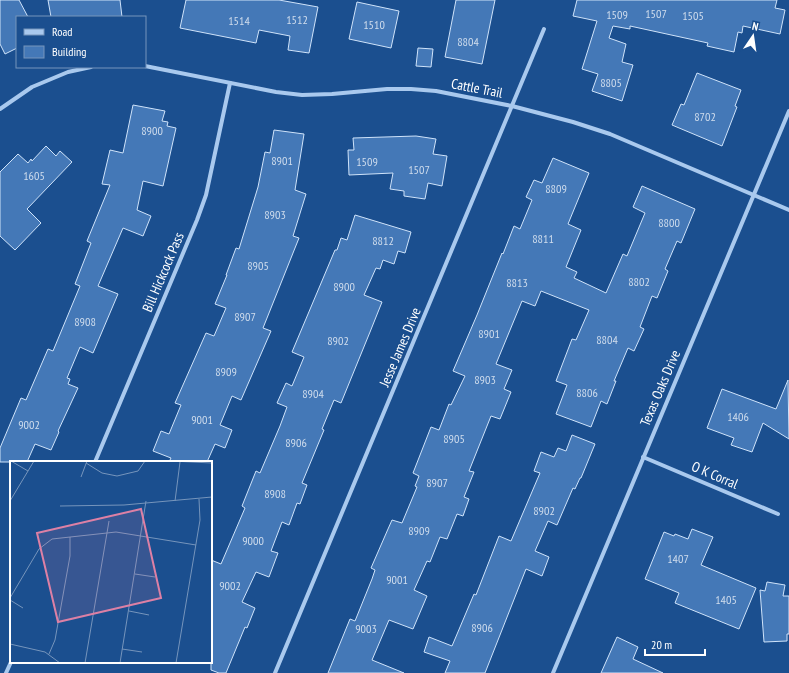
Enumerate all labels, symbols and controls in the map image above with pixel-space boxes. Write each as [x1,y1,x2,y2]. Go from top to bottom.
house number: 1507 [645,6,667,21]
house number: 1509 [606,7,628,22]
house number: 1505 [682,8,704,23]
house number: 1512 [286,12,308,27]
house number: 1514 [228,13,250,28]
legend [16,16,146,68]
north arrow [733,16,773,56]
house number: 1510 [363,17,385,32]
text: N [751,19,760,34]
text: Road [52,24,72,39]
house number: 8804 [457,34,479,49]
text: Building [52,44,87,59]
street label: Cattle Trail [450,74,505,102]
house number: 8805 [600,75,622,90]
house number: 8702 [694,109,716,124]
house number: 8900 [141,123,163,138]
house number: 8901 [271,153,293,168]
house number: 1509 [356,154,378,169]
house number: 1507 [408,162,430,177]
house number: 1605 [23,168,45,183]
house number: 8809 [545,181,567,196]
house number: 8903 [264,207,286,222]
house number: 8800 [658,215,680,230]
street label: Bill Hickcock Pass [138,229,188,315]
house number: 8811 [532,231,554,246]
house number: 8812 [372,233,394,248]
house number: 8905 [247,258,269,273]
house number: 8802 [628,274,650,289]
house number: 8813 [506,275,528,290]
house number: 8900 [333,279,355,294]
street label: Jesse James Drive [375,304,425,390]
house number: 8907 [234,309,256,324]
house number: 8908 [74,314,96,329]
house number: 8901 [478,326,500,341]
house number: 8804 [596,332,618,347]
house number: 8902 [327,333,349,348]
street label: Texas Oaks Drive [636,347,684,429]
house number: 8909 [215,364,237,379]
house number: 8903 [474,372,496,387]
house number: 8806 [576,385,598,400]
house number: 8904 [302,386,324,401]
house number: 1406 [727,409,749,424]
house number: 9001 [191,412,213,427]
house number: 9002 [18,417,40,432]
house number: 8905 [443,431,465,446]
house number: 8906 [285,435,307,450]
street label: O K Corral [689,457,742,493]
inset map [10,461,212,663]
house number: 8907 [426,475,448,490]
house number: 8908 [264,486,286,501]
house number: 8902 [533,503,555,518]
house number: 8909 [408,523,430,538]
house number: 9000 [242,533,264,548]
house number: 1407 [667,551,689,566]
house number: 9001 [386,572,408,587]
house number: 9002 [219,578,241,593]
house number: 1405 [715,592,737,607]
house number: 8906 [471,620,493,635]
house number: 9003 [355,621,377,636]
scale bar [645,631,705,657]
text: 20 m [651,637,672,652]

